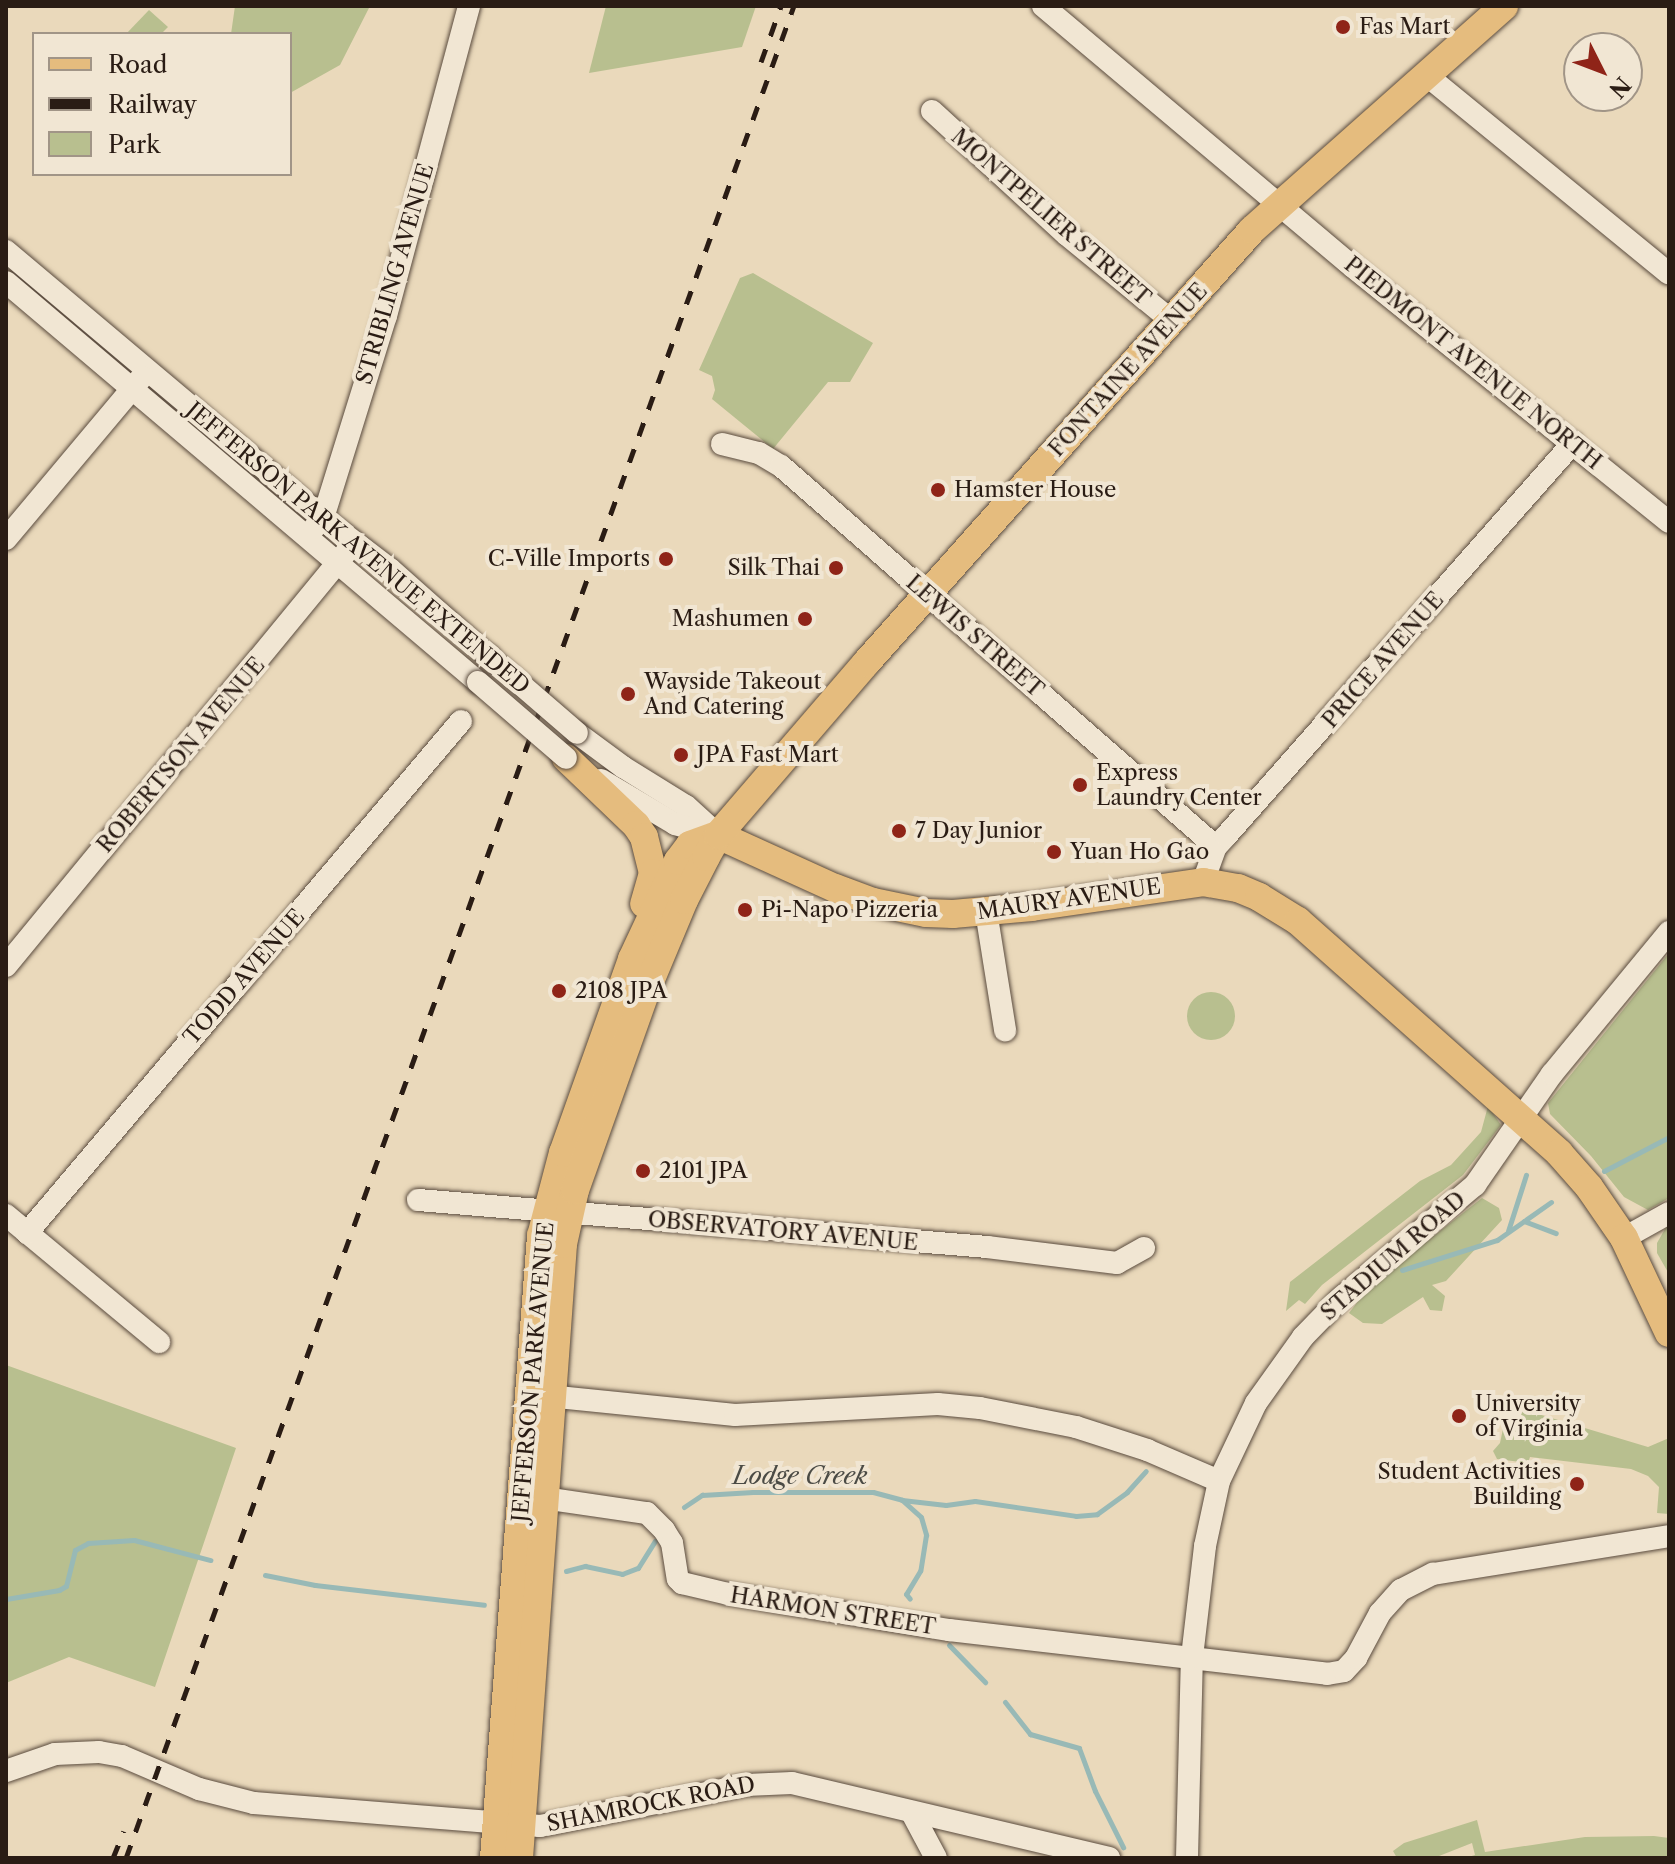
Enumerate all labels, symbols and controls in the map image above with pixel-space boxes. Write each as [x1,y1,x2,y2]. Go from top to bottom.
place label: Fas Mart [1359,14,1450,40]
marker: Fas Mart [1334,18,1352,36]
legend [32,32,292,176]
north arrow [1563,32,1643,112]
text: Road [108,50,167,79]
text: N [1603,71,1636,103]
text: Railway [108,90,197,119]
street label: MONTPELIER STREET [946,123,1156,311]
text: Park [108,130,160,159]
street label: STRIBLING AVENUE [351,160,439,388]
street label: PIEDMONT AVENUE NORTH [1339,251,1607,475]
street label: FONTAINE AVENUE [1043,278,1213,462]
street label: JEFFERSON PARK AVENUE EXTENDED [180,396,536,700]
place label: Hamster House [954,477,1117,503]
marker: Hamster House [929,481,947,499]
place label: C-Ville Imports [488,546,650,572]
marker: C-Ville Imports [657,550,675,568]
place label: Silk Thai [726,555,820,581]
marker: Silk Thai [827,559,845,577]
street label: LEWIS STREET [901,569,1049,703]
street label: PRICE AVENUE [1316,586,1450,734]
place label: Mashumen [672,606,789,632]
marker: Mashumen [796,610,814,628]
street label: ROBERTSON AVENUE [91,652,271,858]
place label: Wayside Takeout And Catering [644,668,822,720]
marker: Wayside Takeout And Catering [619,685,637,703]
place label: JPA Fast Mart [697,742,839,768]
marker: JPA Fast Mart [672,746,690,764]
place label: Express Laundry Center [1096,759,1263,810]
marker: Express Laundry Center [1071,776,1089,794]
place label: 7 Day Junior [915,818,1043,844]
marker: 7 Day Junior [890,822,908,840]
place label: Yuan Ho Gao [1070,839,1209,865]
marker: Yuan Ho Gao [1045,843,1063,861]
street label: MAURY AVENUE [975,873,1163,925]
place label: Pi-Napo Pizzeria [761,897,938,923]
marker: Pi-Napo Pizzeria [736,901,754,919]
street label: TODD AVENUE [178,904,310,1050]
place label: 2108 JPA [575,978,667,1004]
marker: 2108 JPA [550,982,568,1000]
place label: 2101 JPA [659,1158,748,1184]
marker: 2101 JPA [634,1162,652,1180]
street label: STADIUM ROAD [1315,1186,1471,1326]
street label: OBSERVATORY AVENUE [646,1206,920,1256]
street label: JEFFERSON PARK AVENUE [507,1220,559,1524]
place label: University of Virginia [1475,1390,1584,1442]
marker: University of Virginia [1450,1407,1468,1425]
place label: Student Activities Building [1377,1458,1561,1510]
water label: Lodge Creek [733,1462,867,1490]
marker: Student Activities Building [1568,1475,1586,1493]
street label: HARMON STREET [728,1582,938,1640]
street label: SHAMROCK ROAD [544,1771,758,1837]

